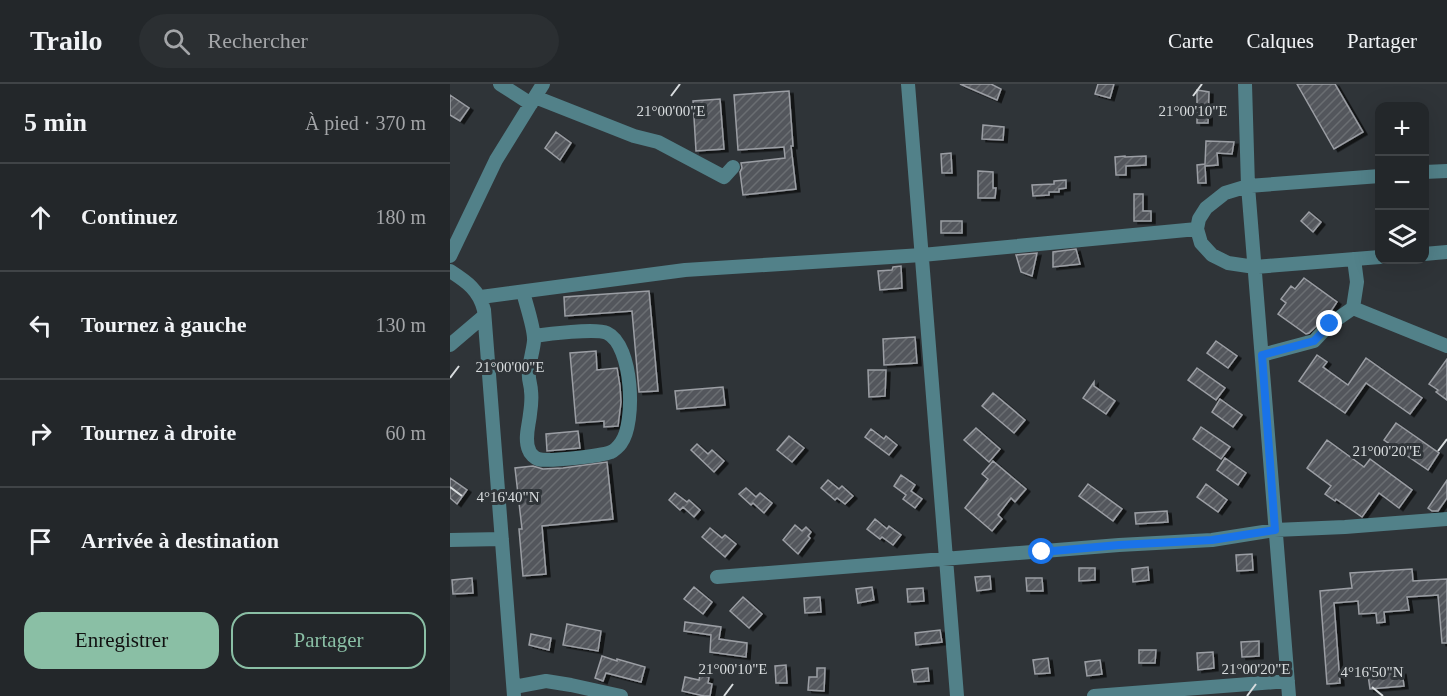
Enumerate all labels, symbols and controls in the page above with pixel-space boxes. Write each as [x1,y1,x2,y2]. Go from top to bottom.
search box [139,14,559,68]
text: Trailo [30,25,103,56]
icon: search [160,25,193,58]
text: Rechercher [208,28,308,53]
text: Carte [1168,29,1213,53]
text: Calques [1246,29,1314,53]
text: Partager [1347,29,1417,53]
map controls [1375,102,1429,264]
button: + [1375,102,1429,156]
text: 21°00'00"E [637,103,706,119]
text: 21°00'10"E [1159,103,1228,119]
text: 5 min [24,108,87,137]
text: À pied · 370 m [305,112,426,134]
button: − [1375,156,1429,210]
icon: ahead [24,201,57,234]
text: Continuez [81,204,178,229]
text: 180 m [375,206,426,228]
button: layers [1375,210,1429,264]
icon: left [24,309,57,342]
route end [1316,310,1342,336]
text: Tournez à gauche [81,312,246,337]
text: 130 m [375,314,426,336]
text: 21°00'00"E [476,359,545,375]
icon: right [24,417,57,450]
text: Tournez à droite [81,420,236,445]
text: 60 m [385,422,426,444]
text: 21°00'20"E [1353,443,1422,459]
text: 4°16'40"N [476,489,540,505]
icon: arrive [24,525,57,558]
text: Arrivée à destination [81,528,279,553]
route start [1028,538,1054,564]
button: Enregistrer [24,612,219,669]
button: Partager [231,612,426,669]
text: 21°00'10"E [699,661,768,677]
text: 21°00'20"E [1222,661,1291,677]
text: 4°16'50"N [1340,664,1404,680]

